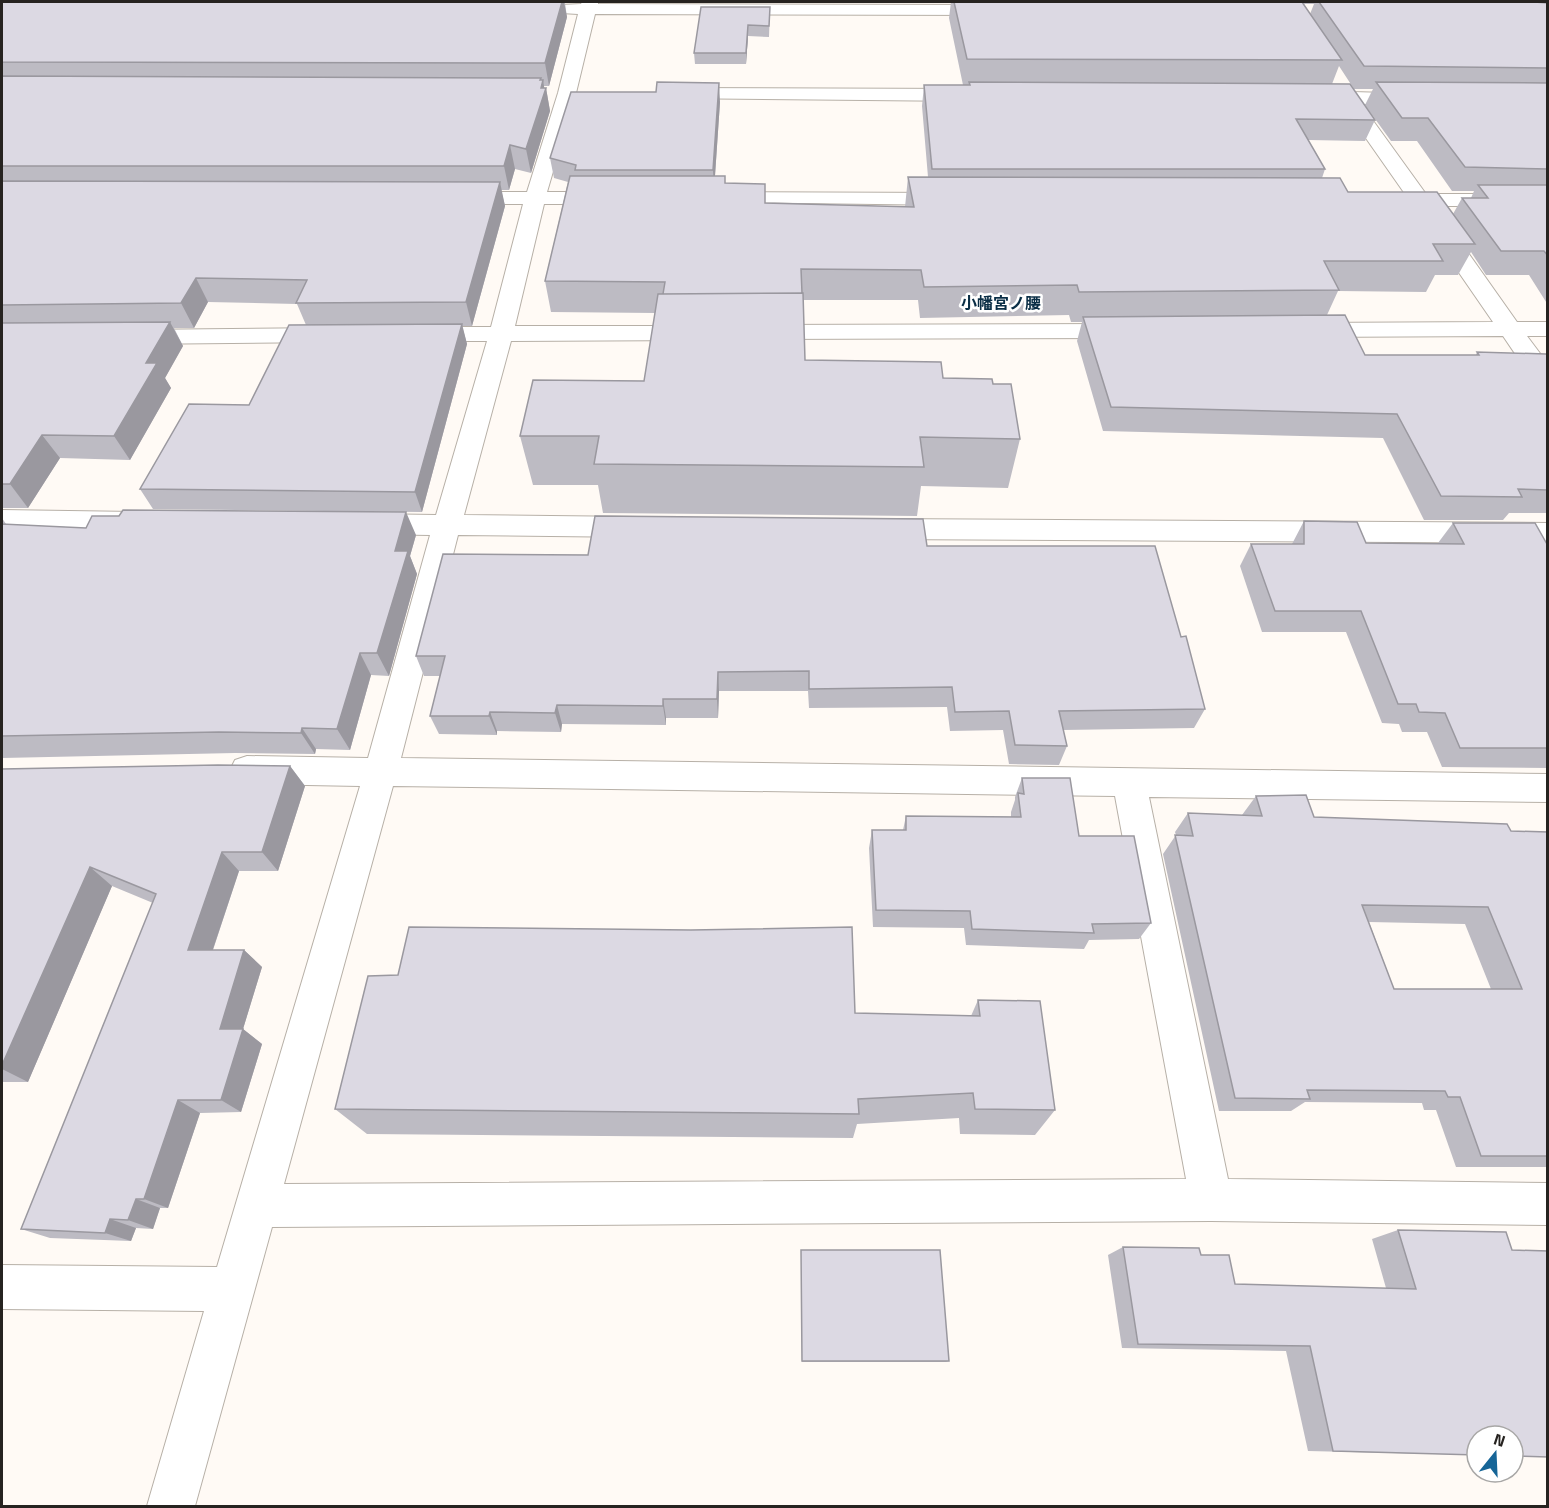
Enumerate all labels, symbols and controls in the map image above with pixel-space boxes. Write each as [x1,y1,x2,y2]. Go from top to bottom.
district label: 小幡宮ノ腰 [961,291,1041,315]
north arrow [1465,1424,1525,1484]
text: N [1491,1427,1509,1453]

